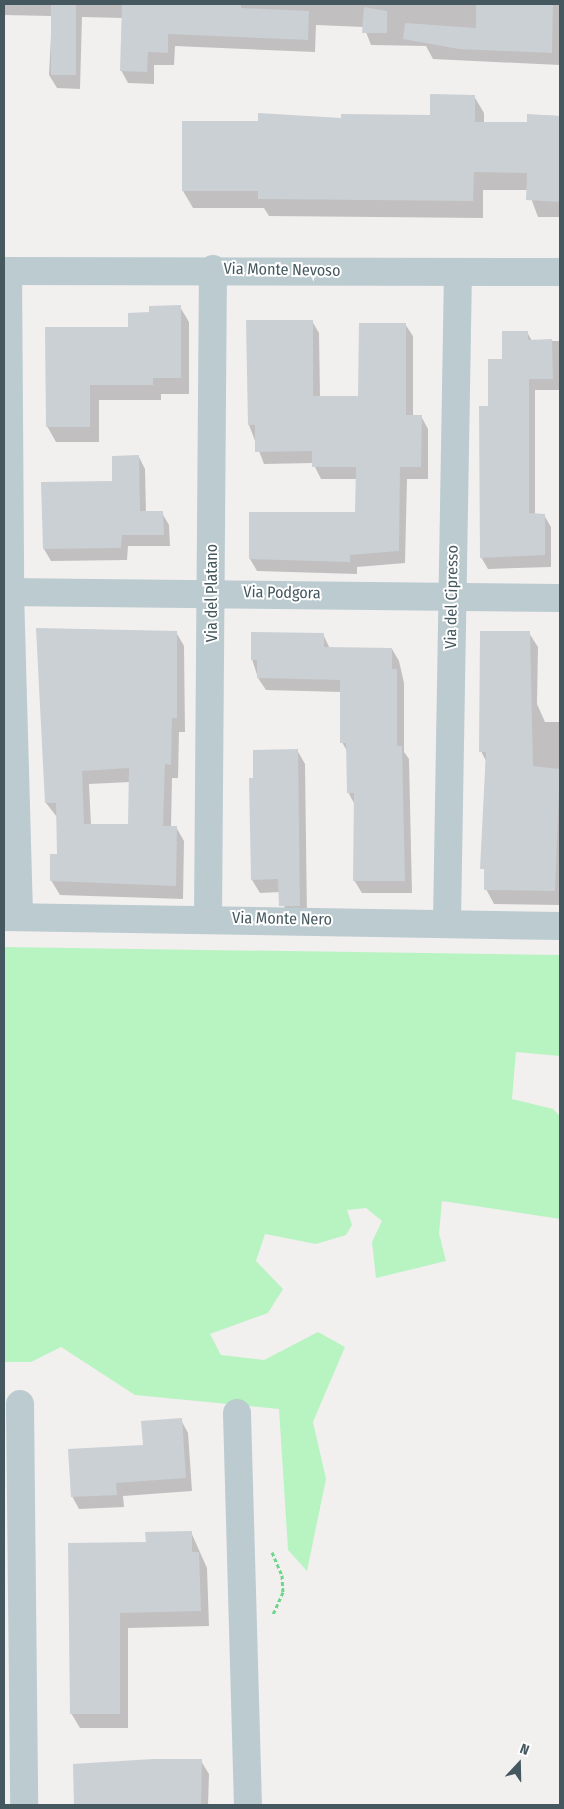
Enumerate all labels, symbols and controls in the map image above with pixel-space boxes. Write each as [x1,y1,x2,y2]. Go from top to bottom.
street label: Via Monte Nevoso [223,259,341,281]
street label: Via del Platano [202,544,222,642]
street label: Via del Cipresso [441,545,463,649]
street label: Via Podgora [243,583,321,603]
street label: Via Monte Nero [232,909,332,929]
north arrow [494,1739,544,1789]
text: N [518,1740,532,1759]

